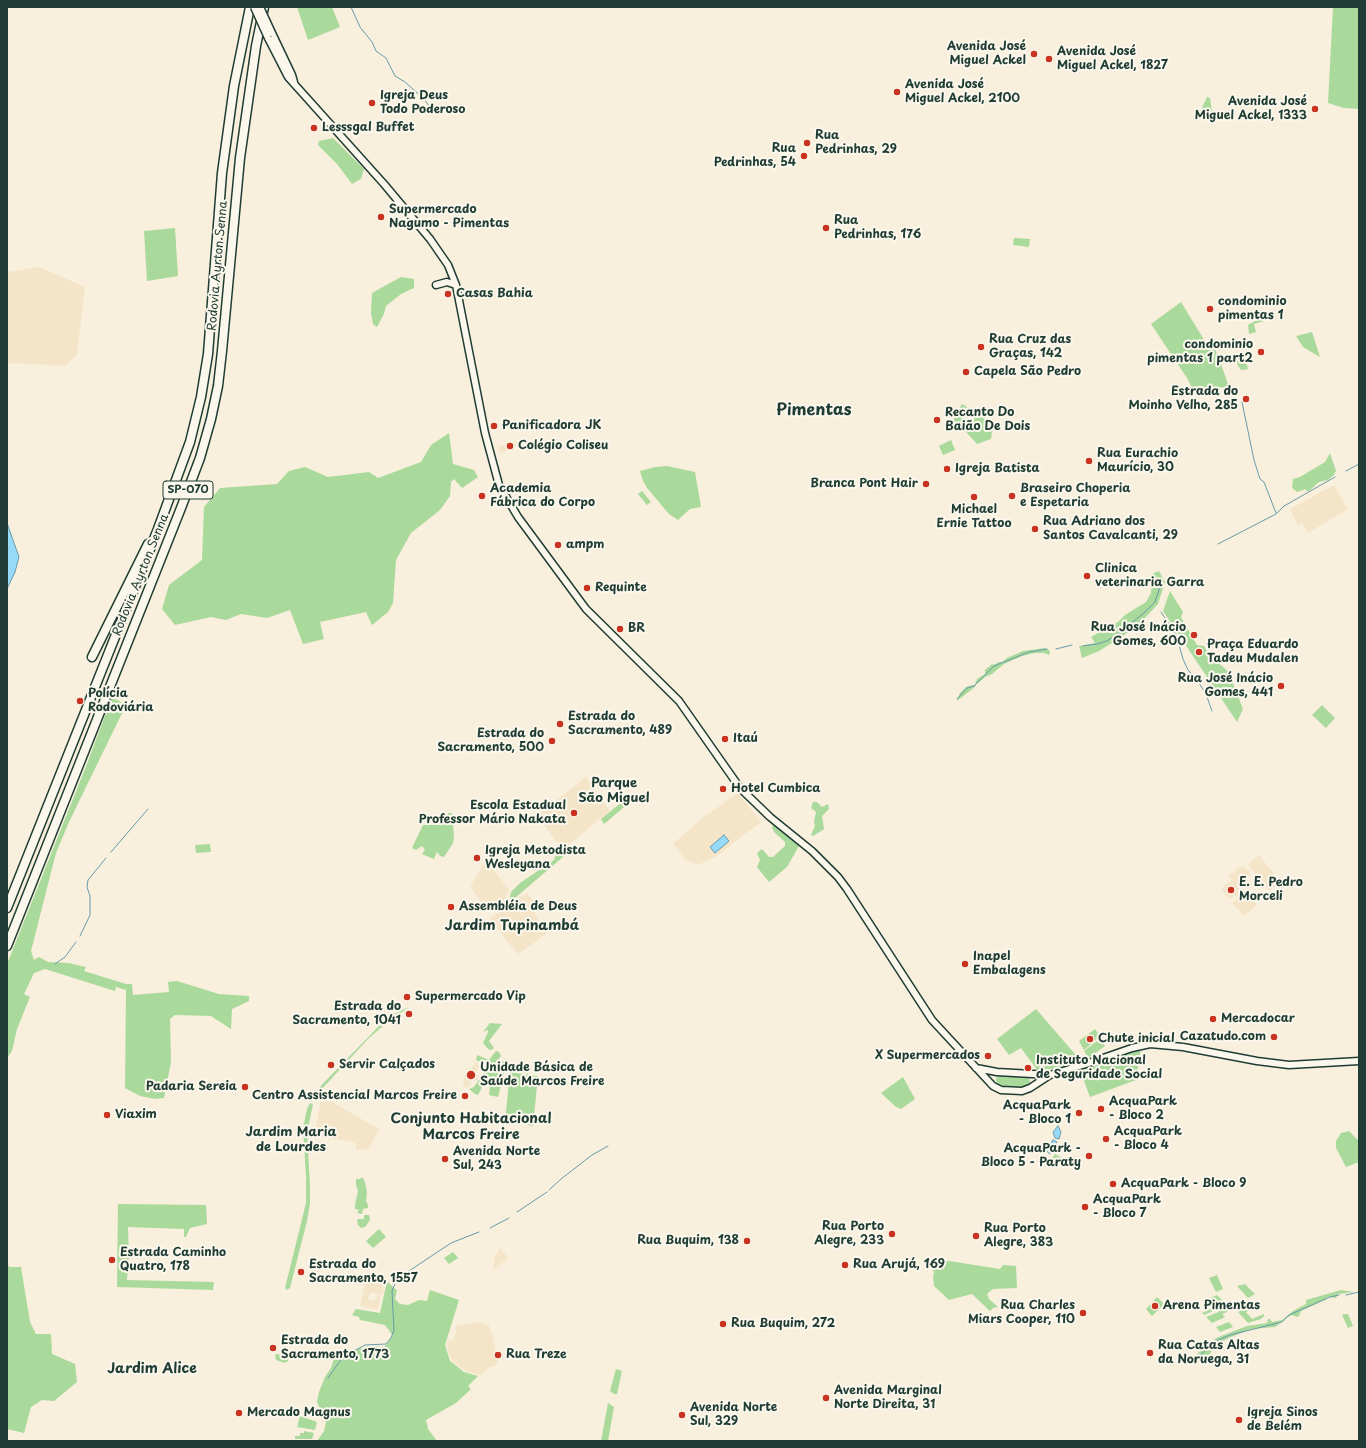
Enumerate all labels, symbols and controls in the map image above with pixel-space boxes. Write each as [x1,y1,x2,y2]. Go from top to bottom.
place label: Avenida José Miguel Ackel [947,40,1026,68]
place label: Avenida José Miguel Ackel, 1827 [1057,45,1168,73]
marker: Avenida José Miguel Ackel [1029,49,1039,59]
marker: Avenida José Miguel Ackel, 1827 [1044,54,1054,64]
place label: Avenida José Miguel Ackel, 2100 [905,78,1020,106]
marker: Avenida José Miguel Ackel, 2100 [892,87,902,97]
place label: Igreja Deus Todo Poderoso [380,89,466,117]
place label: Avenida José Miguel Ackel, 1333 [1195,95,1307,123]
marker: Igreja Deus Todo Poderoso [367,98,377,108]
marker: Avenida José Miguel Ackel, 1333 [1310,104,1320,114]
place label: Lesssgal Buffet [322,121,415,135]
marker: Lesssgal Buffet [309,123,319,133]
place label: Rua Pedrinhas, 29 [815,129,897,157]
marker: Rua Pedrinhas, 29 [802,138,812,148]
place label: Rua Pedrinhas, 54 [714,142,796,170]
marker: Rua Pedrinhas, 54 [799,151,809,161]
street label: Rodovia Ayrton Senna [205,200,231,332]
place label: Supermercado Nagumo - Pimentas [389,203,509,231]
marker: Supermercado Nagumo - Pimentas [376,212,386,222]
place label: Rua Pedrinhas, 176 [834,214,921,242]
marker: Rua Pedrinhas, 176 [821,223,831,233]
place label: Casas Bahia [456,287,533,301]
marker: Casas Bahia [443,289,453,299]
place label: condominio pimentas 1 [1218,295,1287,323]
marker: condominio pimentas 1 [1205,304,1215,314]
place label: Rua Cruz das Graças, 142 [989,333,1071,361]
place label: condominio pimentas 1 part2 [1147,338,1253,366]
marker: Rua Cruz das Graças, 142 [976,342,986,352]
marker: condominio pimentas 1 part2 [1256,347,1266,357]
place label: Capela São Pedro [974,365,1081,379]
marker: Capela São Pedro [961,367,971,377]
place label: Estrada do Moinho Velho, 285 [1128,385,1238,413]
marker: Estrada do Moinho Velho, 285 [1241,394,1251,404]
district label: Pimentas [776,401,852,421]
place label: Recanto Do Baião De Dois [945,406,1030,434]
marker: Recanto Do Baião De Dois [932,415,942,425]
place label: Panificadora JK [502,419,601,433]
marker: Panificadora JK [489,421,499,431]
place label: Colégio Coliseu [518,439,608,453]
marker: Colégio Coliseu [505,441,515,451]
place label: Rua Eurachio Maurício, 30 [1097,447,1178,475]
marker: Rua Eurachio Maurício, 30 [1084,456,1094,466]
place label: Igreja Batista [955,462,1040,476]
marker: Igreja Batista [942,464,952,474]
place label: Branca Pont Hair [810,477,918,491]
marker: Branca Pont Hair [921,479,931,489]
road number: SP-070 [163,481,213,499]
place label: Academia Fábrica do Corpo [490,482,595,510]
place label: Braseiro Choperia e Espetaria [1020,482,1131,510]
marker: Academia Fábrica do Corpo [477,491,487,501]
marker: Braseiro Choperia e Espetaria [1007,491,1017,501]
marker: Michael Ernie Tattoo [969,492,979,502]
place label: Michael Ernie Tattoo [936,503,1012,531]
street label: Rodovia Ayrton Senna [110,512,172,638]
place label: Rua Adriano dos Santos Cavalcanti, 29 [1043,515,1178,543]
marker: Rua Adriano dos Santos Cavalcanti, 29 [1030,524,1040,534]
place label: ampm [566,538,604,552]
marker: ampm [553,540,563,550]
place label: Clinica veterinaria Garra [1095,562,1204,590]
marker: Clinica veterinaria Garra [1082,571,1092,581]
place label: Requinte [595,581,647,595]
marker: Requinte [582,583,592,593]
place label: Rua José Inácio Gomes, 600 [1091,621,1186,649]
place label: BR [628,622,645,636]
marker: BR [615,624,625,634]
marker: Rua José Inácio Gomes, 600 [1189,630,1199,640]
place label: Praça Eduardo Tadeu Mudalen [1207,638,1298,666]
marker: Praça Eduardo Tadeu Mudalen [1194,647,1204,657]
place label: Rua José Inácio Gomes, 441 [1178,672,1273,700]
marker: Rua José Inácio Gomes, 441 [1276,681,1286,691]
place label: Polícia Rodoviária [88,687,154,715]
marker: Polícia Rodoviária [75,696,85,706]
place label: Estrada do Sacramento, 489 [568,710,672,738]
marker: Estrada do Sacramento, 489 [555,719,565,729]
place label: Estrada do Sacramento, 500 [437,727,544,755]
place label: Itaú [733,732,758,746]
marker: Itaú [720,734,730,744]
marker: Estrada do Sacramento, 500 [547,736,557,746]
district label: Parque São Miguel [578,775,650,806]
place label: Hotel Cumbica [731,782,821,796]
marker: Hotel Cumbica [718,784,728,794]
place label: Escola Estadual Professor Mário Nakata [419,799,566,827]
marker: Escola Estadual Professor Mário Nakata [569,808,579,818]
place label: Igreja Metodista Wesleyana [485,844,586,872]
marker: Igreja Metodista Wesleyana [472,853,482,863]
place label: E. E. Pedro Morceli [1239,876,1303,904]
marker: E. E. Pedro Morceli [1226,885,1236,895]
place label: Assembléia de Deus [459,900,577,914]
marker: Assembléia de Deus [446,902,456,912]
district label: Jardim Tupinambá [445,918,579,934]
place label: Inapel Embalagens [973,950,1046,978]
marker: Inapel Embalagens [960,959,970,969]
place label: Supermercado Vip [415,990,526,1004]
marker: Supermercado Vip [402,992,412,1002]
place label: Estrada do Sacramento, 1041 [292,1000,401,1028]
marker: Estrada do Sacramento, 1041 [404,1009,414,1019]
place label: Mercadocar [1221,1012,1295,1026]
marker: Mercadocar [1208,1014,1218,1024]
place label: Cazatudo.com [1180,1030,1266,1044]
place label: Chute inicial [1098,1032,1175,1046]
marker: Cazatudo.com [1269,1032,1279,1042]
marker: Chute inicial [1085,1034,1095,1044]
place label: X Supermercados [875,1049,980,1063]
marker: X Supermercados [983,1051,993,1061]
place label: Instituto Nacional de Seguridade Social [1036,1054,1162,1082]
place label: Servir Calçados [339,1058,435,1072]
marker: Servir Calçados [326,1060,336,1070]
place label: Unidade Básica de Saúde Marcos Freire [480,1061,604,1089]
marker: Instituto Nacional de Seguridade Social [1023,1063,1033,1073]
marker: Unidade Básica de Saúde Marcos Freire [465,1069,477,1081]
place label: Padaria Sereia [146,1080,237,1094]
marker: Padaria Sereia [240,1082,250,1092]
place label: Centro Assistencial Marcos Freire [252,1089,457,1103]
marker: Centro Assistencial Marcos Freire [460,1091,470,1101]
place label: AcquaPark - Bloco 2 [1109,1095,1177,1123]
place label: AcquaPark - Bloco 1 [1003,1099,1071,1127]
marker: AcquaPark - Bloco 2 [1096,1104,1106,1114]
place label: Viaxim [115,1108,157,1122]
marker: AcquaPark - Bloco 1 [1074,1108,1084,1118]
marker: Viaxim [102,1110,112,1120]
district label: Conjunto Habitacional Marcos Freire [391,1111,551,1144]
district label: Jardim Maria de Lourdes [245,1124,337,1155]
place label: AcquaPark - Bloco 4 [1114,1125,1182,1153]
marker: AcquaPark - Bloco 4 [1101,1134,1111,1144]
place label: AcquaPark - Bloco 5 - Paraty [981,1142,1081,1170]
place label: Avenida Norte Sul, 243 [453,1145,540,1173]
marker: AcquaPark - Bloco 5 - Paraty [1084,1151,1094,1161]
marker: Avenida Norte Sul, 243 [440,1154,450,1164]
place label: AcquaPark - Bloco 9 [1121,1177,1246,1191]
marker: AcquaPark - Bloco 9 [1108,1179,1118,1189]
place label: AcquaPark - Bloco 7 [1093,1193,1161,1221]
marker: AcquaPark - Bloco 7 [1080,1202,1090,1212]
place label: Rua Porto Alegre, 233 [814,1220,884,1248]
place label: Rua Porto Alegre, 383 [984,1222,1053,1250]
marker: Rua Porto Alegre, 233 [887,1229,897,1239]
marker: Rua Porto Alegre, 383 [971,1231,981,1241]
place label: Rua Buquim, 138 [637,1234,739,1248]
marker: Rua Buquim, 138 [742,1236,752,1246]
place label: Estrada Caminho Quatro, 178 [120,1246,226,1274]
marker: Estrada Caminho Quatro, 178 [107,1255,117,1265]
place label: Estrada do Sacramento, 1557 [309,1258,418,1286]
place label: Rua Arujá, 169 [853,1258,945,1272]
marker: Rua Arujá, 169 [840,1260,850,1270]
marker: Estrada do Sacramento, 1557 [296,1267,306,1277]
place label: Rua Charles Miars Cooper, 110 [968,1299,1075,1327]
place label: Arena Pimentas [1163,1299,1260,1313]
marker: Arena Pimentas [1150,1301,1160,1311]
marker: Rua Charles Miars Cooper, 110 [1078,1308,1088,1318]
place label: Rua Buquim, 272 [731,1317,835,1331]
marker: Rua Buquim, 272 [718,1319,728,1329]
place label: Estrada do Sacramento, 1773 [281,1334,389,1362]
place label: Rua Catas Altas da Noruega, 31 [1158,1339,1259,1367]
marker: Estrada do Sacramento, 1773 [268,1343,278,1353]
place label: Rua Treze [506,1348,567,1362]
marker: Rua Catas Altas da Noruega, 31 [1145,1348,1155,1358]
marker: Rua Treze [493,1350,503,1360]
district label: Jardim Alice [107,1361,197,1377]
place label: Avenida Marginal Norte Direita, 31 [834,1384,942,1412]
marker: Avenida Marginal Norte Direita, 31 [821,1393,831,1403]
place label: Avenida Norte Sul, 329 [690,1401,777,1429]
place label: Mercado Magnus [247,1406,351,1420]
place label: Igreja Sinos de Belém [1247,1406,1318,1434]
marker: Mercado Magnus [234,1408,244,1418]
marker: Avenida Norte Sul, 329 [677,1410,687,1420]
marker: Igreja Sinos de Belém [1234,1415,1244,1425]

